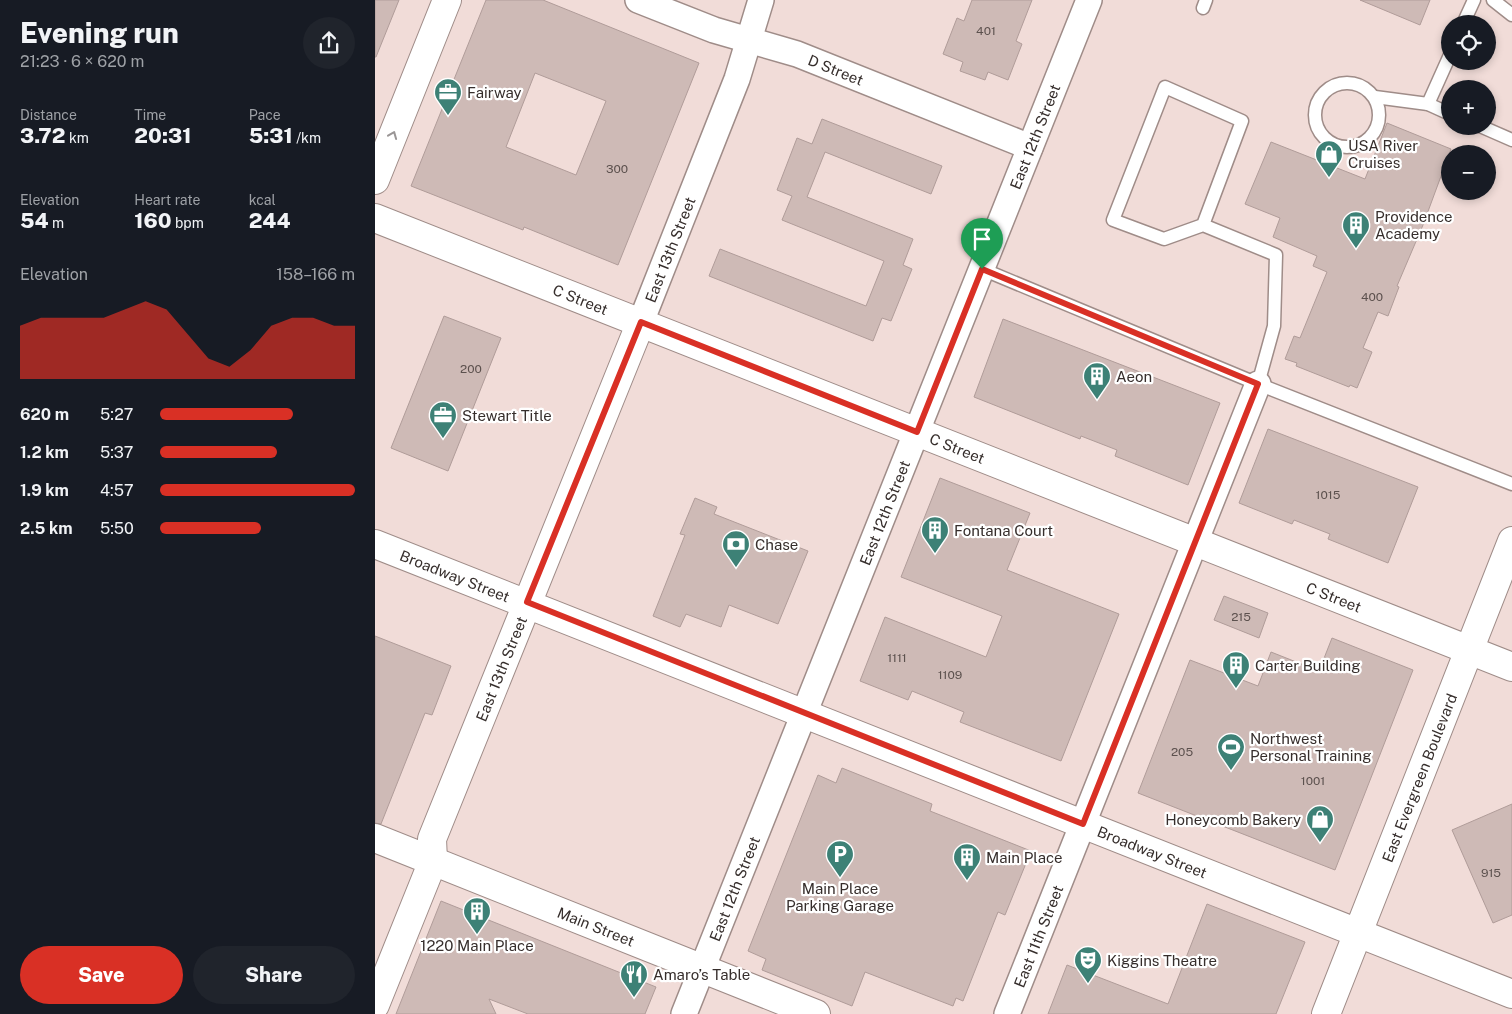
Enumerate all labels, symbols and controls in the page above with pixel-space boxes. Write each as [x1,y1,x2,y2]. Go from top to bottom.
map controls [1441,15,1496,200]
button: locate [1441,15,1496,70]
text: Evening run [20,16,179,49]
button: share [303,17,355,69]
house number: 401 [976,24,996,38]
street label: D Street [806,51,866,88]
text: 21:23 · 6 × 620 m [20,52,144,71]
office icon: Fairway [433,77,463,116]
button: + [1441,80,1496,135]
street label: East 12th Street [1006,81,1063,191]
place label: Fairway [467,84,522,101]
text: Distance [20,107,77,123]
text: Time [134,107,166,123]
text: Pace [249,107,281,123]
text: 3.72 [20,123,66,148]
text: 20:31 [134,123,191,148]
text: 5:31 [249,123,293,148]
text: km [66,130,89,146]
text: /km [293,130,321,146]
one-way arrow [387,131,397,140]
place label: USA River Cruises [1348,137,1418,171]
shop icon: USA River Cruises [1314,139,1344,178]
button: − [1441,145,1496,200]
house number: 300 [606,162,628,176]
text: Elevation [20,192,79,208]
text: Heart rate [134,192,201,208]
text: kcal [249,192,276,208]
street label: East 13th Street [641,194,698,305]
text: 54 [20,208,49,233]
text: 160 [134,208,172,233]
text: 244 [249,208,290,233]
place label: Providence Academy [1375,208,1453,242]
building icon: Providence Academy [1341,210,1371,249]
text: m [49,215,64,231]
text: bpm [172,215,204,231]
pin [961,218,1003,269]
icon: arrive [968,225,996,253]
text: Elevation [20,265,88,284]
text: 158–166 m [276,265,355,284]
street label: C Street [551,281,611,318]
house number: 400 [1361,290,1383,304]
building icon: Aeon [1082,361,1112,400]
house number: 200 [460,362,482,376]
place label: Aeon [1116,368,1152,385]
office icon: Stewart Title [428,400,458,439]
text: 620 m [20,405,69,424]
text: 5:27 [100,405,133,424]
place label: Stewart Title [462,407,552,424]
street label: C Street [927,429,987,467]
text: 1.2 km [20,443,69,462]
text: 5:37 [100,443,133,462]
street label: East 12th Street [856,457,913,567]
text: 1.9 km [20,481,69,500]
text: 4:57 [100,481,134,500]
house number: 1015 [1316,488,1341,502]
building icon: Fontana Court [920,515,950,554]
text: 2.5 km [20,519,72,538]
text: 5:50 [100,519,134,538]
place label: Fontana Court [954,522,1053,539]
bank icon: Chase [721,529,751,568]
place label: Chase [755,536,798,553]
street label: Broadway Street [398,546,512,605]
street label: C Street [1304,578,1364,615]
house number: 215 [1231,610,1251,624]
street label: East 13th Street [472,613,530,724]
building icon: Carter Building [1221,650,1251,689]
house number: 1111 [887,651,907,665]
place label: Carter Building [1255,657,1361,674]
house number: 1109 [938,668,962,682]
street label: East Evergreen Boulevard [1378,691,1460,864]
place label: Northwest Personal Training [1250,730,1372,764]
sports icon: Northwest Personal Training [1216,732,1246,771]
house number: 205 [1171,745,1193,759]
house number: 1001 [1301,774,1325,788]
shop icon: Honeycomb Bakery [1305,804,1335,843]
place label: Honeycomb Bakery [1165,811,1301,828]
street label: Broadway Street [1095,822,1210,881]
street label: East 12th Street [706,834,763,944]
parking icon: Main Place Parking Garage [825,839,855,878]
building icon: Main Place [952,842,982,881]
place label: Main Place [986,849,1063,866]
house number: 915 [1481,866,1501,880]
place label: Main Place Parking Garage [786,880,894,914]
street label: East 11th Street [1010,882,1066,990]
building icon: 1220 Main Place [462,896,492,935]
street label: Main Street [555,903,637,949]
place label: 1220 Main Place [420,937,534,954]
theatre icon: Kiggins Theatre [1073,945,1103,984]
button: Save [20,946,183,1004]
button: Share [193,946,355,1004]
place label: Kiggins Theatre [1107,952,1217,969]
restaurant icon: Amaro’s Table [619,959,649,998]
place label: Amaro’s Table [653,966,750,983]

